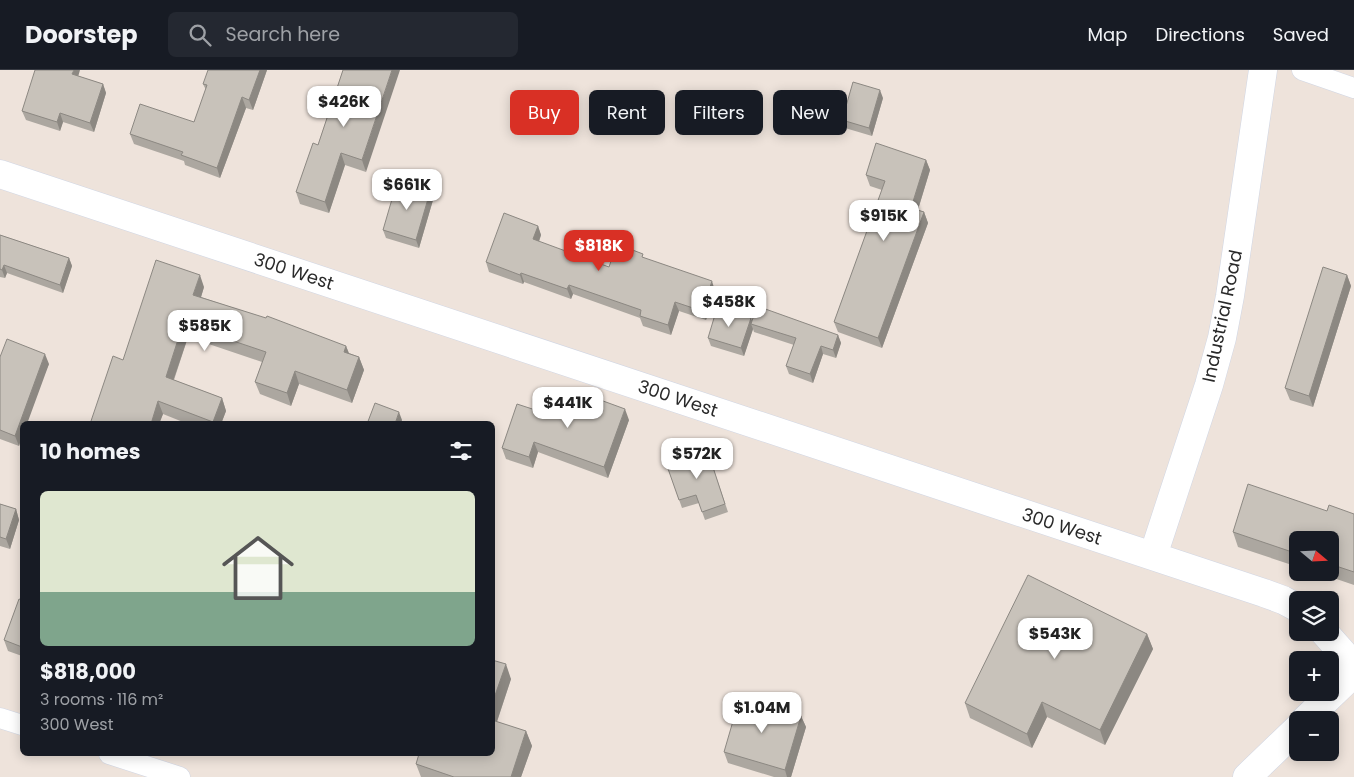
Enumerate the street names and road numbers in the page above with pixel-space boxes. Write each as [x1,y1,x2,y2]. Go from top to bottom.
street label: 300 West [251,246,337,296]
street label: Industrial Road [1196,247,1248,385]
street label: 300 West [635,373,721,423]
street label: 300 West [1019,501,1105,551]

